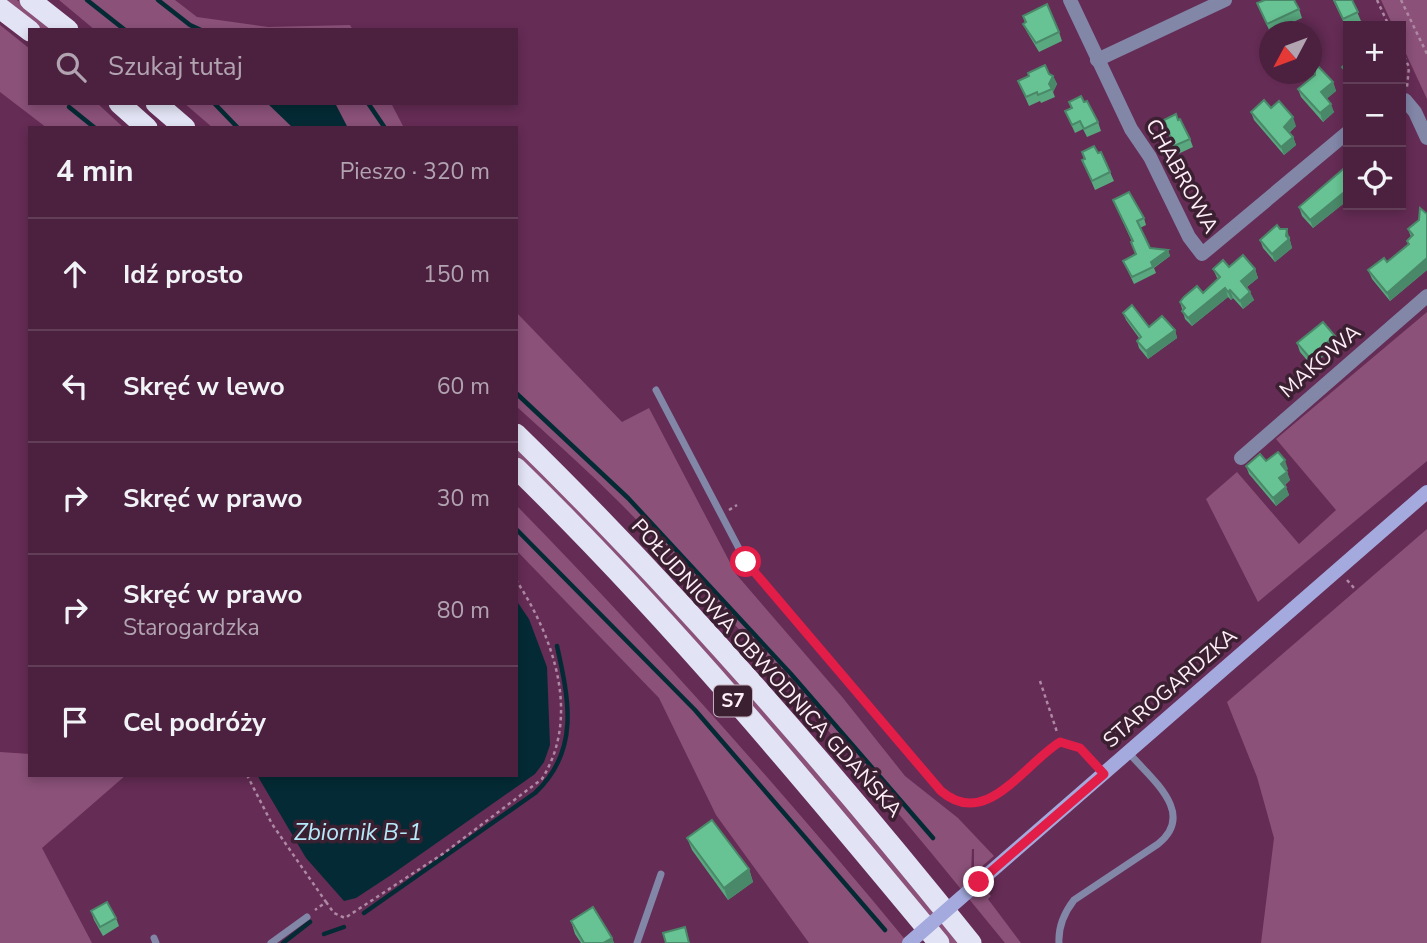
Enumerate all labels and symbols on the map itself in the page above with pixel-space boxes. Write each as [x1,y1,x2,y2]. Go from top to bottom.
north arrow [1259,21,1322,84]
street label: CHABROWA [1139,114,1225,238]
street label: MAKOWA [1274,318,1366,404]
street label: POŁUDNIOWA OBWODNICA GDAŃSKA [625,513,909,823]
route start [730,546,761,577]
street label: STAROGARDZKA [1097,622,1243,754]
road number: S7 [714,686,752,716]
water label: Zbiornik B-1 [294,817,422,848]
route end [963,866,994,897]

